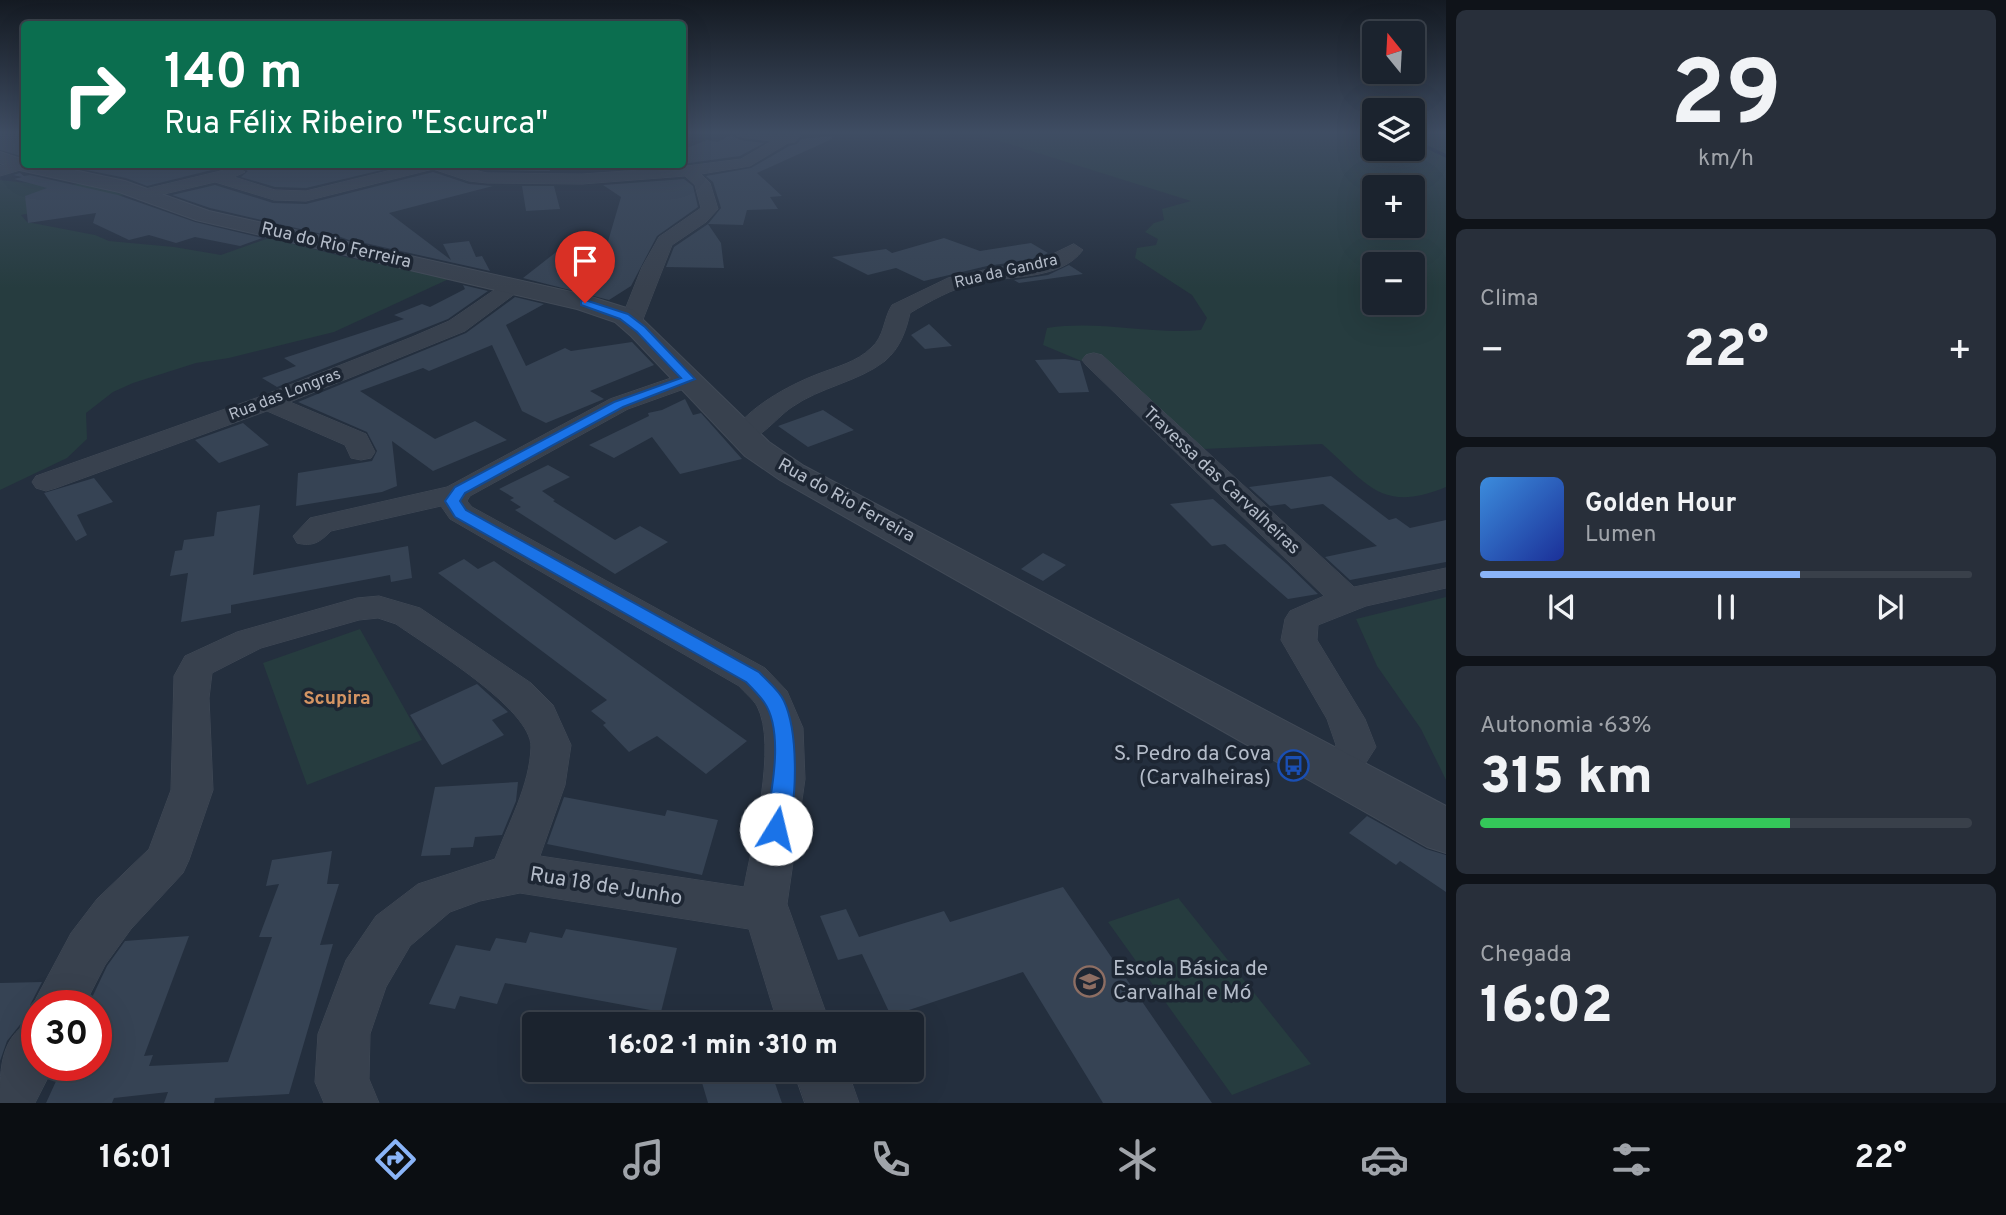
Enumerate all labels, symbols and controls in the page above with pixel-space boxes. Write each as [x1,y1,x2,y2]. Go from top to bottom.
north arrow [1362,21,1424,84]
map controls [1362,21,1425,315]
text: 29 [1670,42,1782,157]
text: 140 m [164,44,303,106]
icon: right [49,49,140,140]
button: layers [1362,98,1425,161]
text: Rua Félix Ribeiro "Escurca" [164,105,548,145]
text: km/h [1698,145,1754,174]
button: + [1362,175,1425,238]
street label: Rua do Rio Ferreira [259,218,413,274]
pin [555,231,615,303]
icon: arrive [566,242,604,280]
street label: Rua da Gandra [953,250,1059,294]
button: − [1362,252,1425,315]
text: Clima [1480,285,1538,314]
text: 22° [1683,319,1769,385]
text: − [1480,328,1505,377]
text: + [1947,328,1972,377]
street label: Rua das Longras [226,364,344,426]
street label: Travessa das Carvalheiras [1137,402,1305,560]
street label: Rua do Rio Ferreira [773,454,919,548]
text: Golden Hour [1585,488,1736,521]
text: Lumen [1585,521,1656,550]
icon: previous [1543,588,1581,626]
icon: pause [1707,588,1745,626]
icon: next [1871,588,1909,626]
district label: Scupira [303,687,371,711]
text: Autonomia · 63% [1480,712,1651,741]
place label: S. Pedro da Cova (Carvalheiras) [1114,741,1271,792]
text: 315 km [1480,746,1653,812]
bus stop icon: S. Pedro da Cova (Carvalheiras) [1277,749,1311,783]
position arrow [739,792,813,866]
street label: Rua 18 de Junho [528,862,684,912]
text: Chegada [1480,941,1572,970]
place label: Escola Básica de Carvalhal e Mó [1113,956,1268,1007]
school or university icon: Escola Básica de Carvalhal e Mó [1073,964,1107,998]
text: 16:02 [1480,975,1613,1041]
speed limit sign: 30 [21,990,112,1081]
text: 16:02 · 1 min · 310 m [608,1030,838,1063]
icon: directions [371,1135,420,1184]
icon: music [619,1135,668,1184]
icon: phone [866,1135,915,1184]
icon: climate [1113,1135,1162,1184]
icon: car [1360,1135,1409,1184]
icon: filters [1607,1135,1656,1184]
text: 16:01 [99,1139,173,1179]
text: 22° [1854,1139,1907,1179]

